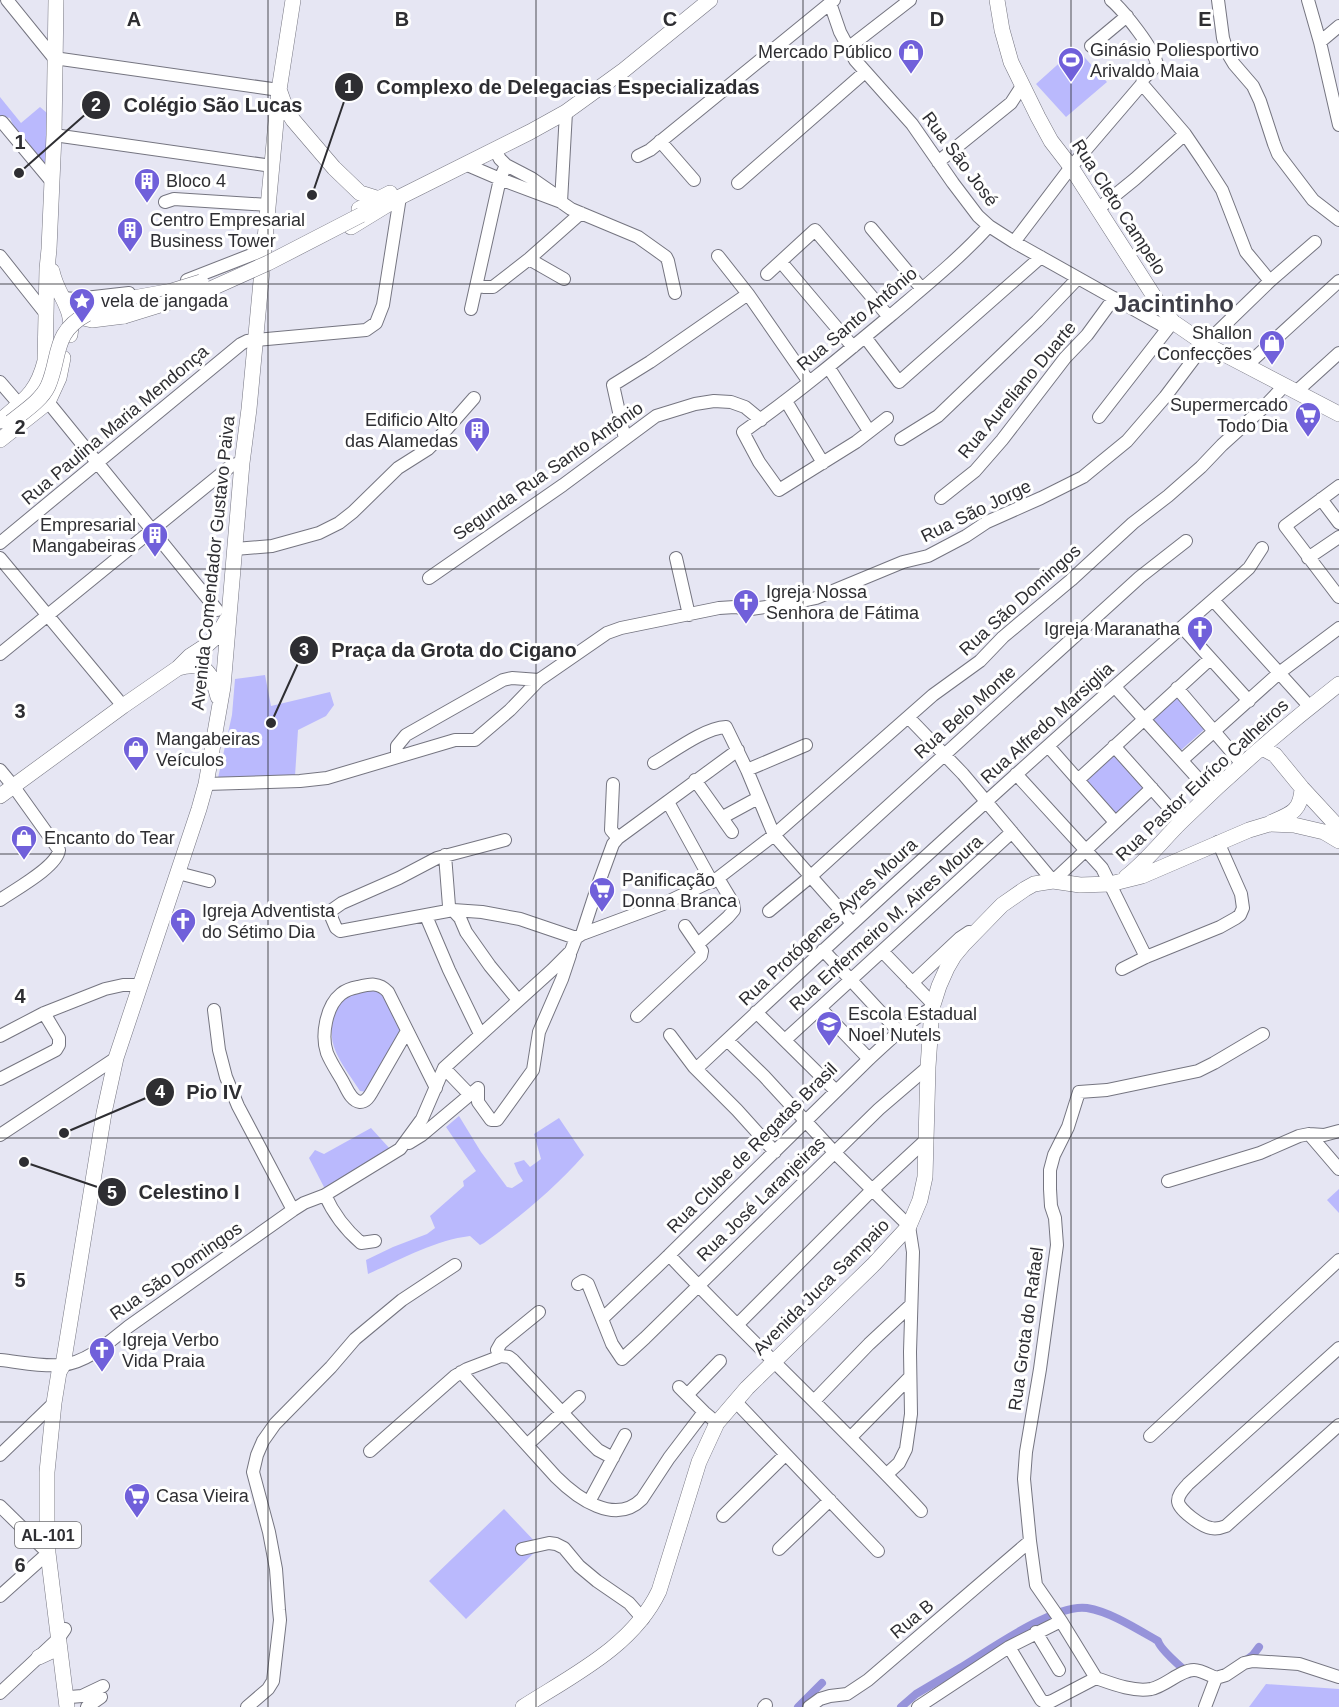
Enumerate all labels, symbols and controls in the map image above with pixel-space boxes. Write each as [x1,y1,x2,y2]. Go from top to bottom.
text: A [127,8,141,30]
text: B [395,8,409,30]
text: C [663,8,677,30]
text: D [930,8,944,30]
text: E [1198,8,1212,30]
shop icon: Mercado Público [896,37,926,75]
place label: Ginásio Poliesportivo Arivaldo Maia [1090,40,1259,81]
place label: Mercado Público [758,42,892,62]
sports icon: Ginásio Poliesportivo Arivaldo Maia [1056,45,1086,83]
callout: Complexo de Delegacias Especializadas [334,68,772,106]
text: Complexo de Delegacias Especializadas [376,76,760,98]
text: 1 [344,77,354,97]
callout: Colégio São Lucas [81,86,314,124]
text: Colégio São Lucas [124,94,302,116]
text: 2 [91,95,101,115]
street label: Rua São José [918,108,1002,210]
text: 1 [14,131,26,153]
street label: Rua Cleto Campelo [1068,136,1170,278]
building icon: Bloco 4 [132,166,162,204]
place label: Bloco 4 [166,171,226,191]
place label: Centro Empresarial Business Tower [150,210,305,251]
building icon: Centro Empresarial Business Tower [115,215,145,253]
street label: Rua Santo Antônio [793,263,921,375]
place icon: vela de jangada [67,286,97,324]
district label: Jacintinho [1114,290,1234,317]
place label: vela de jangada [101,291,229,311]
street label: Rua Aureliano Duarte [954,318,1080,462]
place label: Shallon Confecções [1157,323,1252,364]
shop icon: Shallon Confecções [1257,328,1287,366]
street label: Rua Paulina Maria Mendonça [18,340,213,509]
place label: Supermercado Todo Dia [1170,395,1289,436]
street label: Segunda Rua Santo Antônio [449,398,647,544]
supermarket icon: Supermercado Todo Dia [1293,400,1323,438]
place label: Edificio Alto das Alamedas [345,410,458,451]
street label: Avenida Comendador Gustavo Paiva [188,414,239,711]
building icon: Edificio Alto das Alamedas [462,415,492,453]
text: 2 [14,416,26,438]
street label: Rua São Jorge [918,476,1034,546]
place label: Empresarial Mangabeiras [32,515,136,556]
building icon: Empresarial Mangabeiras [140,520,170,558]
street label: Rua São Domingos [955,540,1085,660]
place label: Igreja Nossa Senhora de Fátima [766,582,920,623]
church icon: Igreja Nossa Senhora de Fátima [731,587,761,625]
church icon: Igreja Maranatha [1185,614,1215,652]
place label: Igreja Maranatha [1044,619,1181,639]
callout: Praça da Grota do Cigano [289,631,589,669]
text: Praça da Grota do Cigano [331,639,577,661]
text: 3 [299,640,309,660]
street label: Rua Alfredo Marsiglia [977,658,1118,788]
street label: Rua Belo Monte [910,661,1020,763]
street label: Rua Pastor Euríco Calheiros [1112,695,1292,865]
text: 3 [14,700,26,722]
place label: Mangabeiras Veículos [156,729,260,770]
shop icon: Mangabeiras Veículos [121,734,151,772]
shop icon: Encanto do Tear [9,823,39,861]
place label: Encanto do Tear [44,828,175,848]
street label: Rua Enfermeiro M. Aires Moura [786,831,987,1015]
street label: Rua Protógenes Ayres Moura [735,834,922,1010]
place label: Panificação Donna Branca [622,870,738,911]
supermarket icon: Panificação Donna Branca [587,875,617,913]
place label: Igreja Adventista do Sétimo Dia [202,901,336,942]
church icon: Igreja Adventista do Sétimo Dia [168,906,198,944]
text: 4 [14,985,26,1007]
place label: Escola Estadual Noel Nutels [848,1004,977,1045]
school or university icon: Escola Estadual Noel Nutels [814,1009,844,1047]
street label: Rua Clube de Regatas Brasil [663,1059,841,1237]
callout: Pio IV [145,1073,254,1111]
text: Pio IV [186,1081,242,1103]
text: 4 [155,1082,165,1102]
street label: Rua José Laranjeiras [693,1133,829,1265]
callout: Celestino I [97,1173,252,1211]
text: Celestino I [138,1181,240,1203]
text: 5 [107,1183,117,1203]
street label: Avenida Juca Sampaio [749,1215,893,1359]
street label: Rua São Domingos [106,1218,246,1324]
street label: Rua Grota do Rafael [1005,1246,1047,1412]
text: 5 [14,1269,26,1291]
place label: Igreja Verbo Vida Praia [122,1330,219,1371]
church icon: Igreja Verbo Vida Praia [87,1335,117,1373]
supermarket icon: Casa Vieira [122,1481,152,1519]
place label: Casa Vieira [156,1486,250,1506]
road number: AL-101 [15,1522,81,1548]
text: 6 [14,1554,26,1576]
street label: Rua B [886,1595,938,1643]

